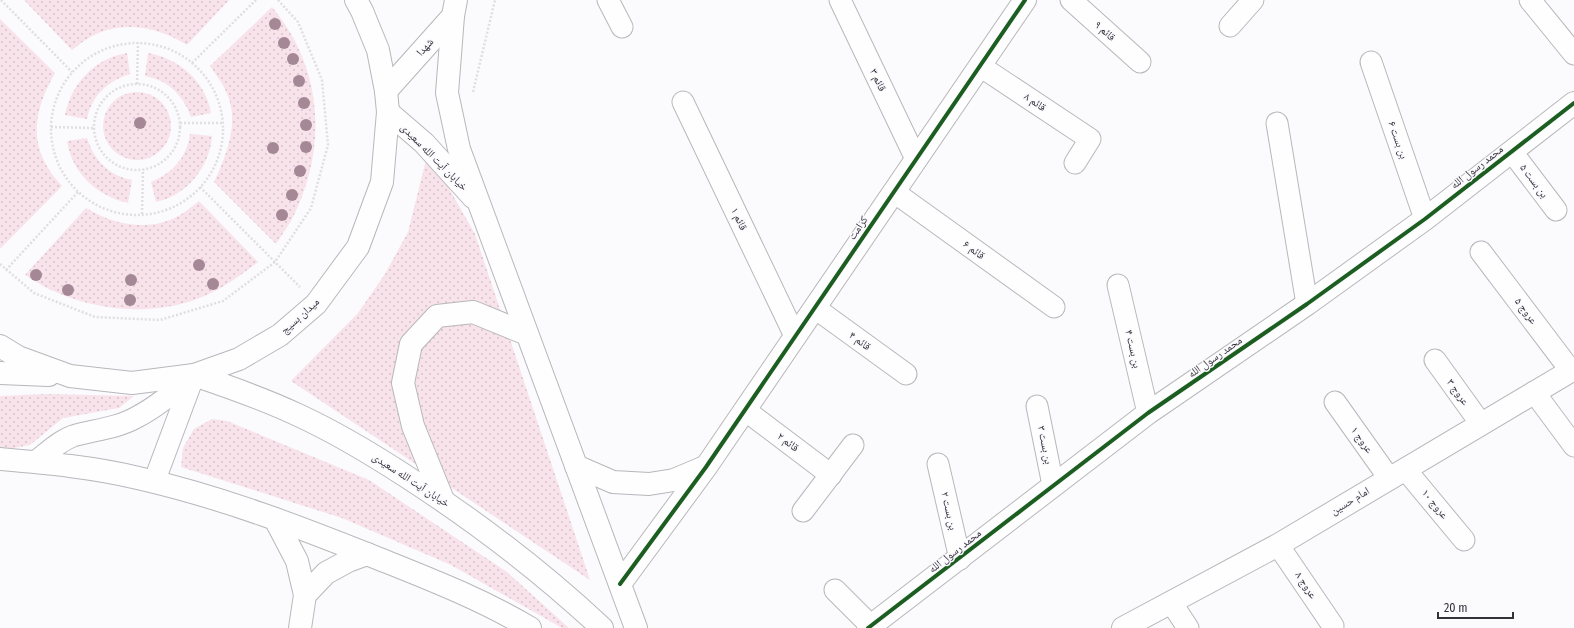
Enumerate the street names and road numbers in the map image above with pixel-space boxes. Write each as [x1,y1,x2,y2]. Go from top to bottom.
street label: قائم ۹ [1091,18,1118,45]
street label: شهدا [414,35,436,59]
street label: قائم ۳ [866,66,889,94]
street label: قائم ۸ [1021,90,1049,115]
street label: بن بست ۶ [1386,119,1410,161]
street label: خیابان آیت الله سعیدی [398,121,470,193]
street label: محمد رسول الله [1448,142,1506,192]
street label: بن بست ۵ [1517,162,1551,200]
street label: قائم ۱ [727,205,750,233]
street label: کرامت [845,213,871,242]
street label: قائم ۶ [960,238,988,263]
street label: میدان بسیج [278,295,322,337]
street label: عروج ۵ [1512,295,1540,327]
street label: قائم ۴ [846,329,874,354]
street label: بن بست ۴ [1122,329,1144,369]
street label: محمد رسول الله [1185,334,1245,380]
street label: عروج ۳ [1444,376,1472,408]
street label: عروج ۱ [1348,424,1376,456]
street label: بن بست ۳ [1035,425,1055,465]
street label: قائم ۲ [774,430,802,455]
street label: خیابان آیت الله سعیدی [370,450,452,510]
street label: امام حسین [1328,484,1372,518]
street label: عروج ۱۰ [1419,487,1451,522]
street label: بن بست ۲ [938,491,960,531]
street label: محمد رسول الله [926,526,984,576]
street label: عروج ۸ [1292,569,1320,601]

